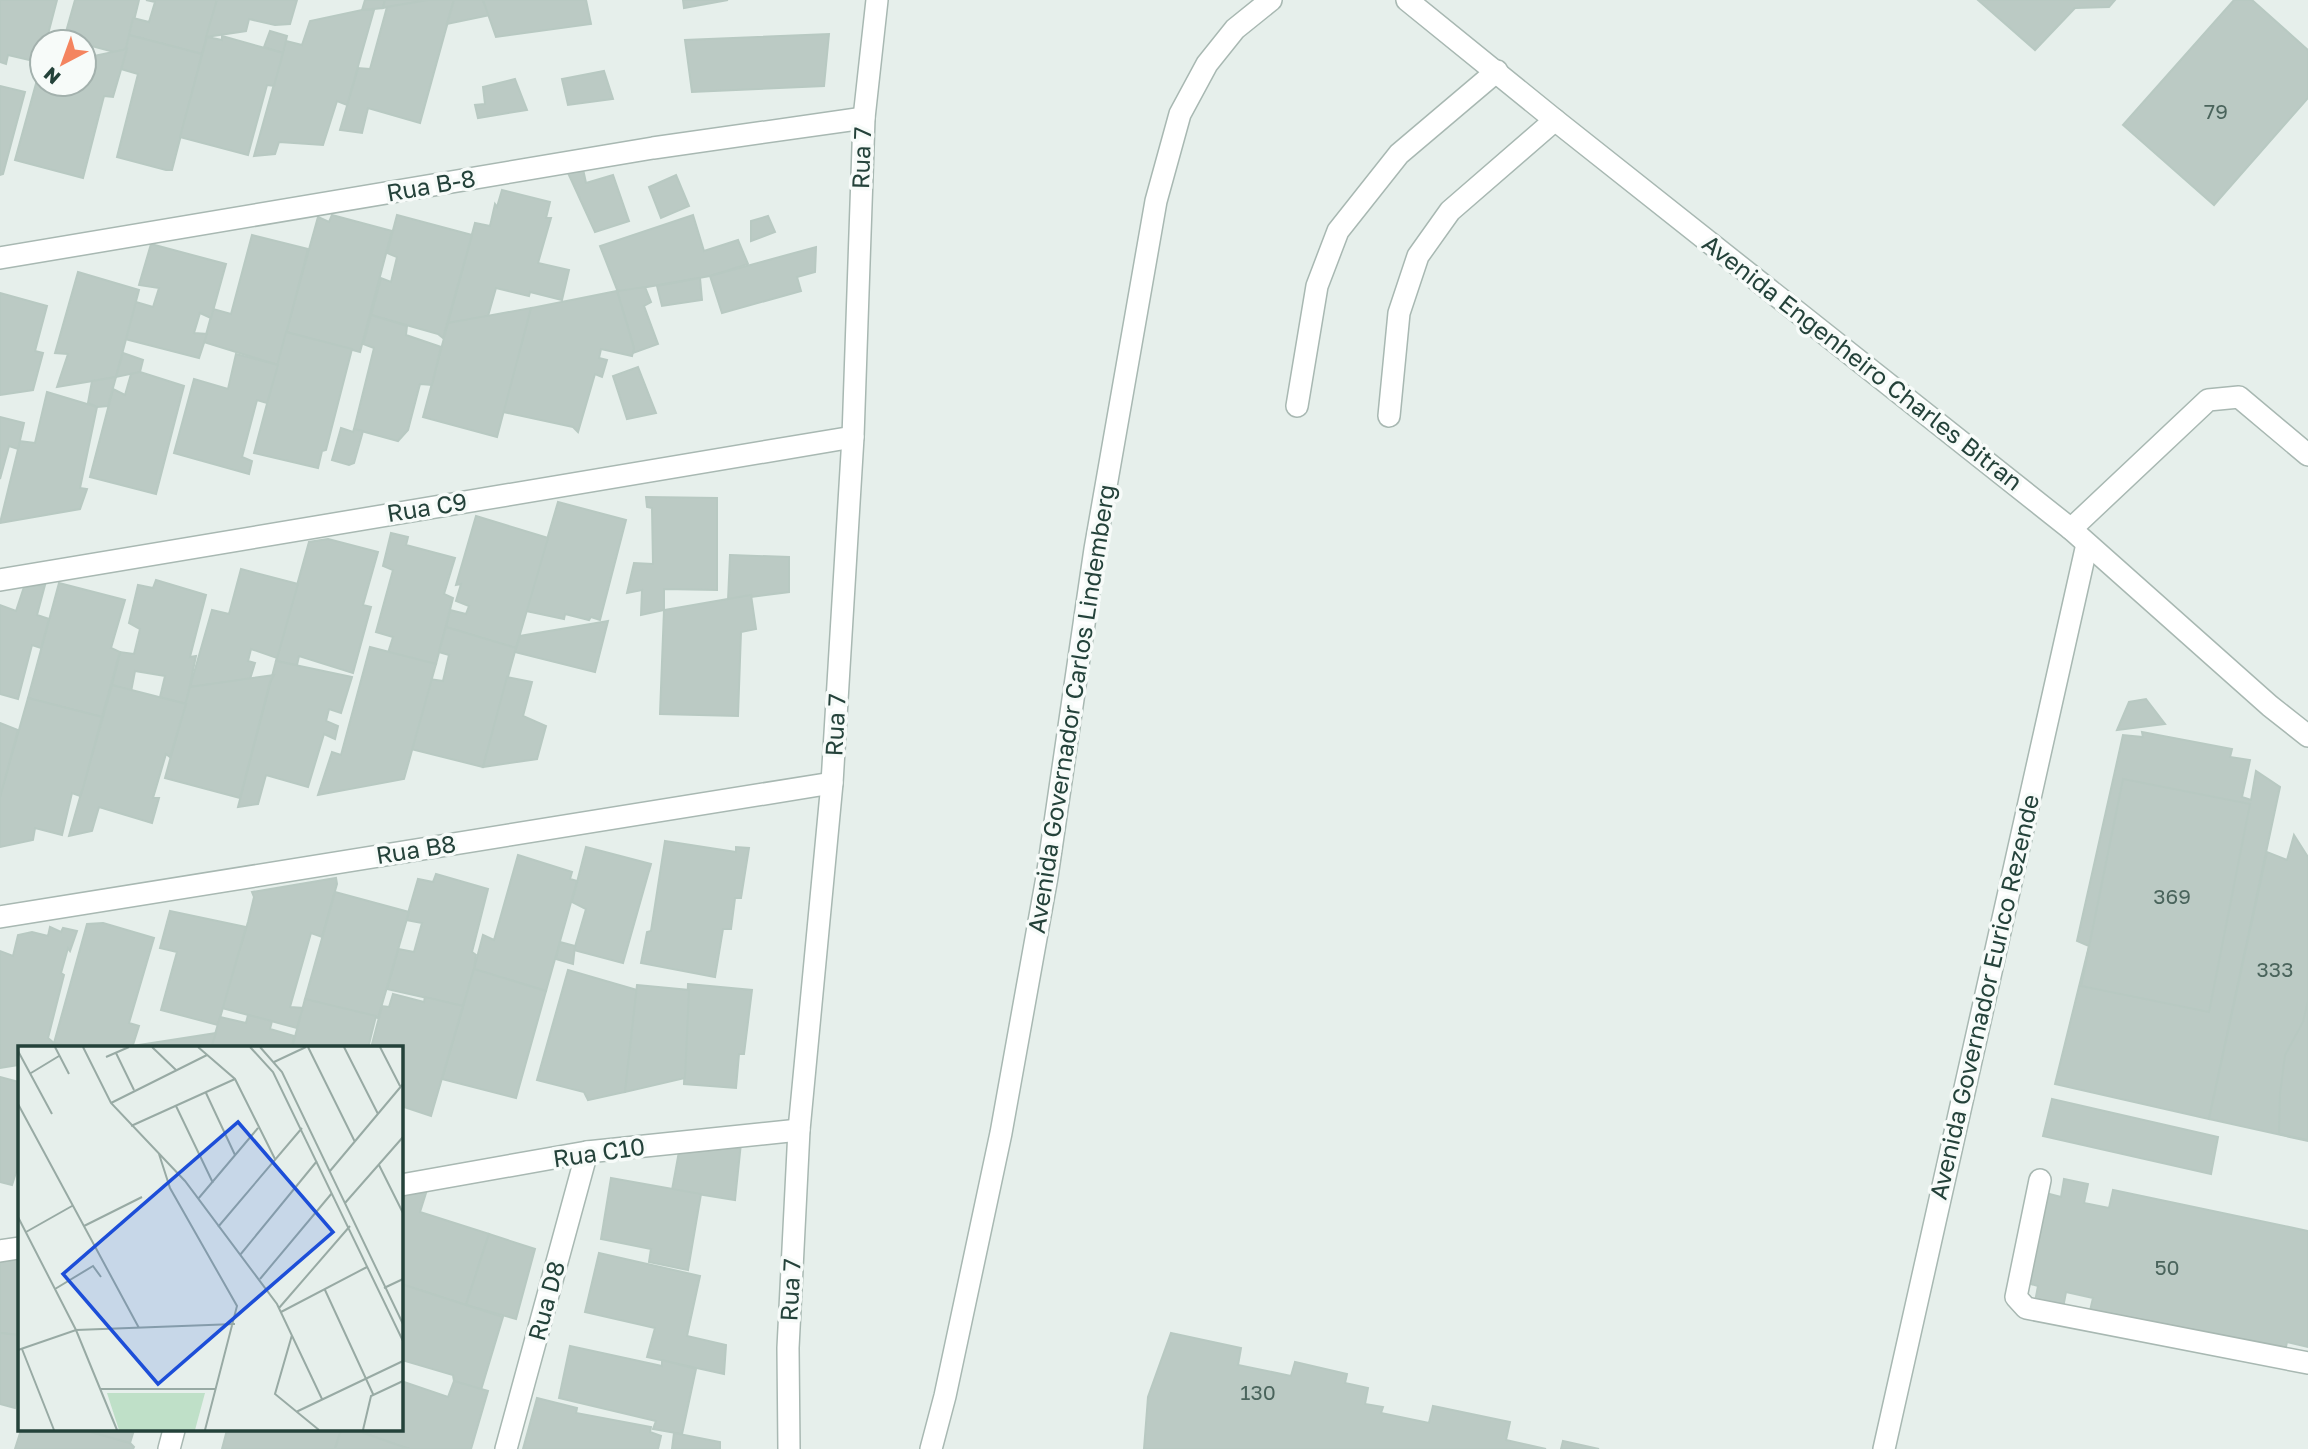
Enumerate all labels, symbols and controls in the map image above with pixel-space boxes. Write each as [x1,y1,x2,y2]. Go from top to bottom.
north arrow [28,28,98,98]
text: N [39,63,65,90]
house number: 79 [2204,98,2228,124]
street label: Rua 7 [845,126,876,190]
street label: Rua B-8 [384,162,477,207]
street label: Avenida Engenheiro Charles Bitran [1697,228,2029,496]
street label: Avenida Governador Carlos Lindemberg [1021,482,1120,935]
street label: Rua C9 [385,486,469,527]
street label: Rua 7 [818,693,851,757]
street label: Avenida Governador Eurico Rezende [1923,791,2044,1202]
street label: Rua B8 [374,828,458,869]
house number: 369 [2153,883,2191,909]
house number: 333 [2257,956,2293,982]
inset map [18,1046,402,1432]
street label: Rua C10 [551,1131,647,1172]
house number: 50 [2154,1254,2180,1280]
street label: Rua D8 [521,1258,570,1344]
street label: Rua 7 [773,1258,806,1322]
house number: 130 [1240,1379,1276,1405]

